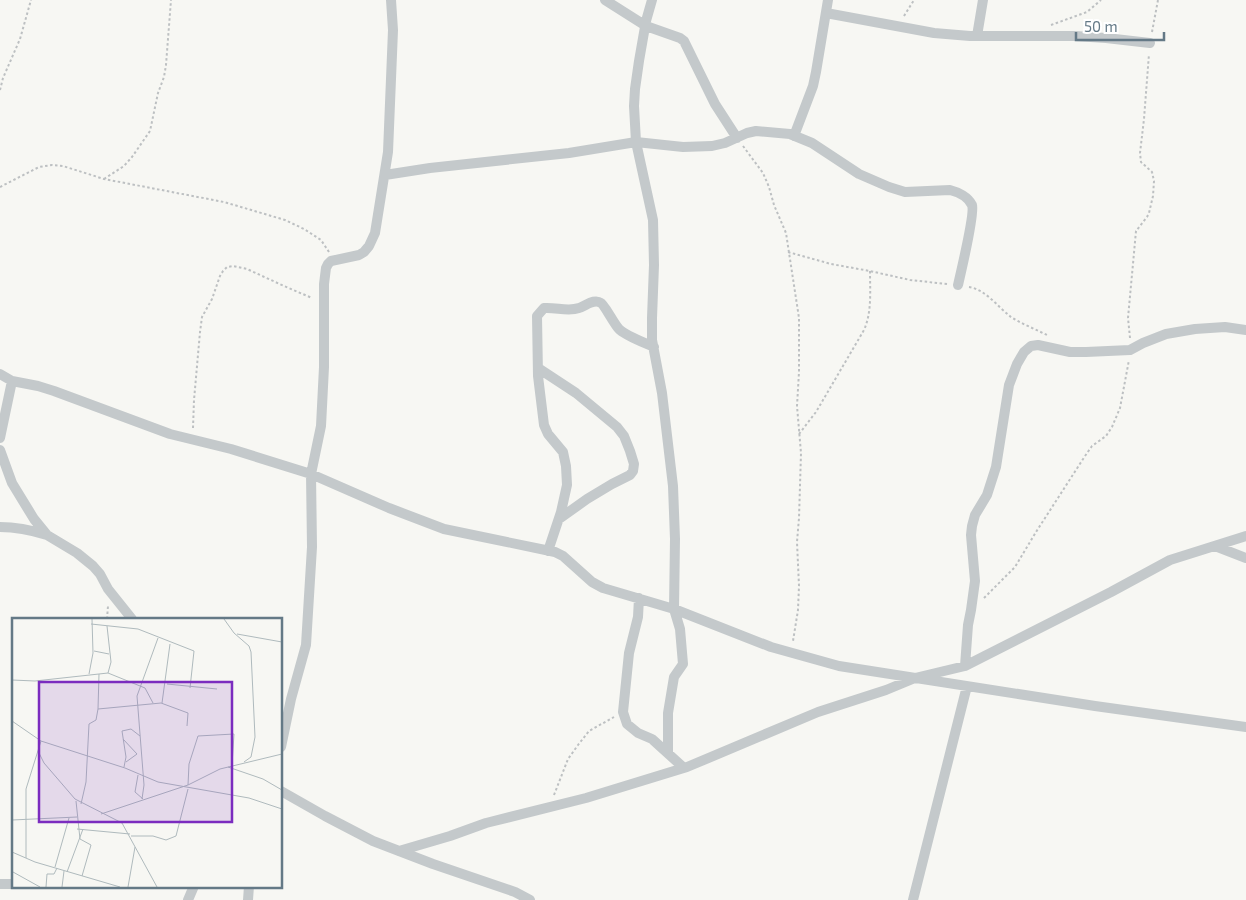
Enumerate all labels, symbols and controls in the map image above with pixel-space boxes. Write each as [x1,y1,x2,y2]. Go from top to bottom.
scale bar [1076,10,1164,42]
text: 50 m [1084,17,1118,35]
inset map [12,618,282,888]

